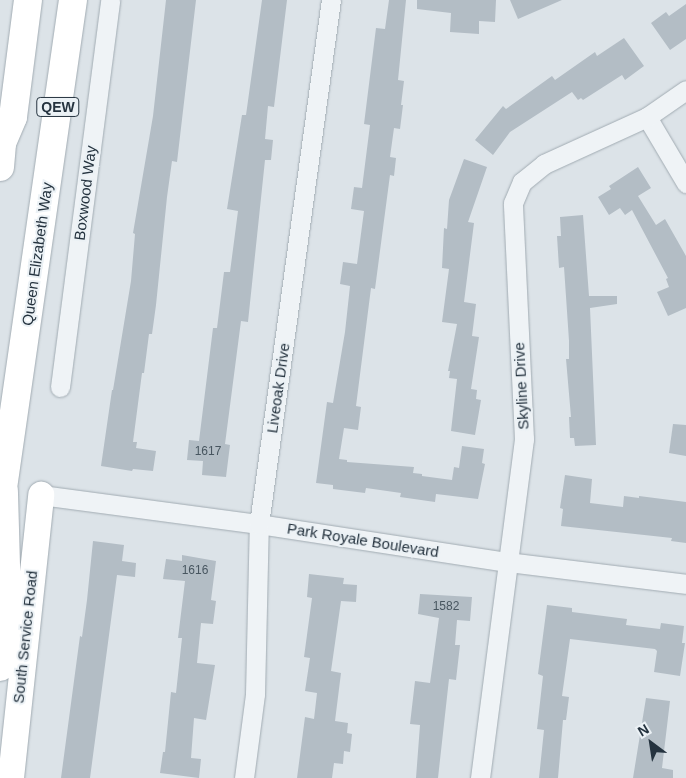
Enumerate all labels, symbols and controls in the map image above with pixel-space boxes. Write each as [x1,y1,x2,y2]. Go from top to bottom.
road number: QEW [36,95,80,118]
street label: Boxwood Way [70,145,100,241]
street label: Queen Elizabeth Way [18,181,56,327]
street label: Liveoak Drive [263,342,293,434]
street label: Skyline Drive [510,342,532,430]
house number: 1617 [195,445,221,459]
street label: Park Royale Boulevard [286,519,440,561]
house number: 1616 [182,564,208,578]
street label: South Service Road [9,570,41,704]
house number: 1582 [433,600,459,614]
north arrow [626,718,676,768]
text: N [635,721,652,740]

